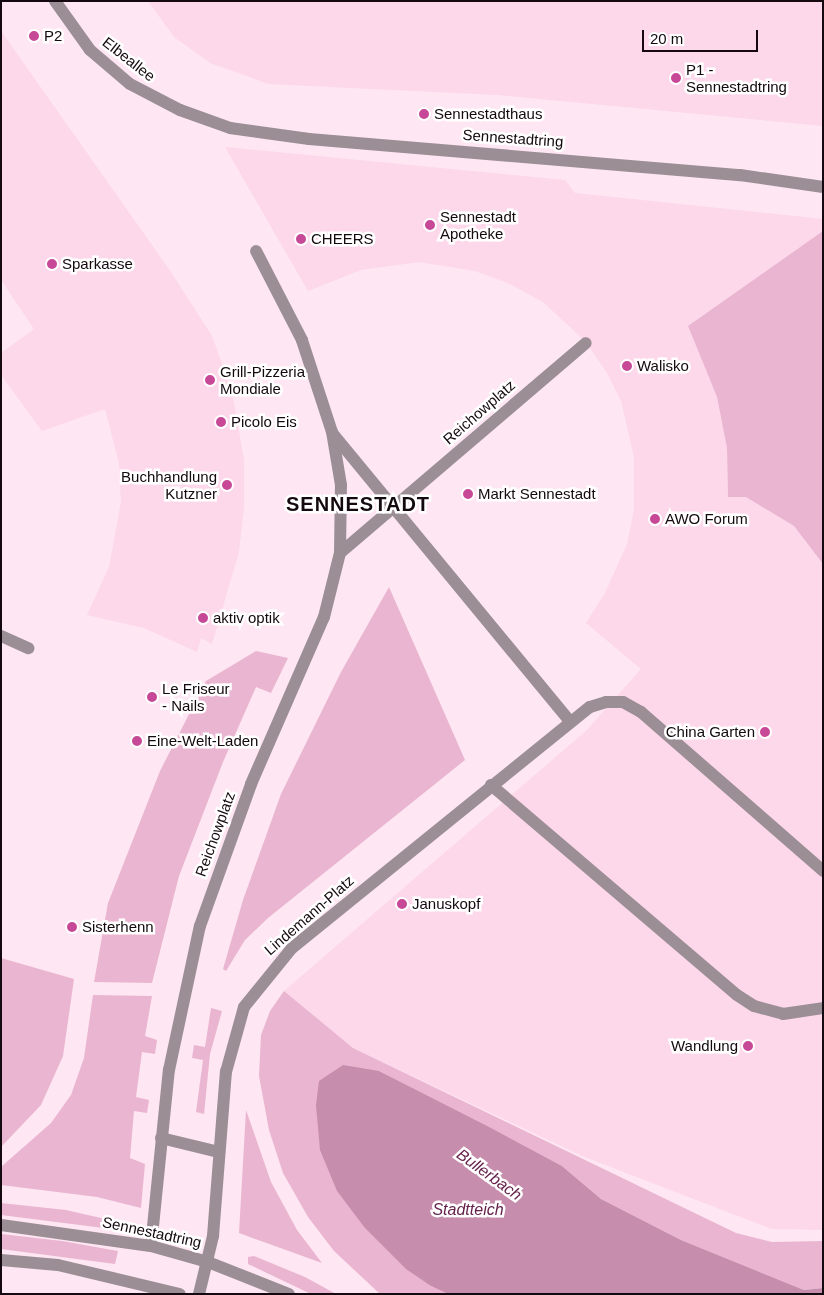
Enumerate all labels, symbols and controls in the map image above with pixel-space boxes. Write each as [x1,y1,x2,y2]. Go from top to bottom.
scale bar [644,20,760,52]
place label: P2 [44,27,62,45]
marker: P2 [28,30,40,42]
text: 20 m [650,30,683,47]
street label: Elbeallee [99,33,159,85]
place label: P1 - Sennestadtring [686,60,787,95]
marker: P1 - Sennestadtring [670,72,682,84]
place label: Sennestadthaus [434,105,542,123]
marker: Sennestadthaus [418,108,430,120]
street label: Sennestadtring [462,126,564,150]
place label: Sennestadt Apotheke [440,207,516,242]
marker: Sennestadt Apotheke [424,219,436,231]
place label: CHEERS [311,230,374,248]
marker: CHEERS [295,233,307,245]
place label: Sparkasse [62,255,133,273]
marker: Sparkasse [46,258,58,270]
place label: Walisko [637,357,689,375]
marker: Walisko [621,360,633,372]
place label: Grill-Pizzeria Mondiale [220,362,305,397]
marker: Grill-Pizzeria Mondiale [204,374,216,386]
street label: Reichowplatz [439,376,519,448]
place label: Picolo Eis [231,413,297,431]
marker: Picolo Eis [215,416,227,428]
place label: Buchhandlung Kutzner [121,467,217,502]
marker: Buchhandlung Kutzner [221,479,233,491]
place label: Markt Sennestadt [478,485,596,503]
marker: Markt Sennestadt [462,488,474,500]
district label: SENNESTADT [285,492,431,516]
place label: AWO Forum [665,510,748,528]
marker: AWO Forum [649,513,661,525]
place label: aktiv optik [213,609,280,627]
marker: aktiv optik [197,612,209,624]
place label: Le Friseur - Nails [162,679,230,714]
marker: Le Friseur - Nails [146,691,158,703]
place label: China Garten [666,723,755,741]
marker: China Garten [759,726,771,738]
place label: Eine-Welt-Laden [147,732,258,750]
marker: Eine-Welt-Laden [131,735,143,747]
street label: Reichowplatz [191,789,239,879]
street label: Lindemann-Platz [261,871,357,959]
place label: Januskopf [412,895,480,913]
marker: Januskopf [396,898,408,910]
place label: Sisterhenn [82,918,154,936]
marker: Sisterhenn [66,921,78,933]
place label: Wandlung [671,1037,738,1055]
marker: Wandlung [742,1040,754,1052]
water label: Bullerbach [453,1145,525,1205]
water label: Stadtteich [432,1200,504,1220]
street label: Sennestadtring [101,1213,203,1251]

